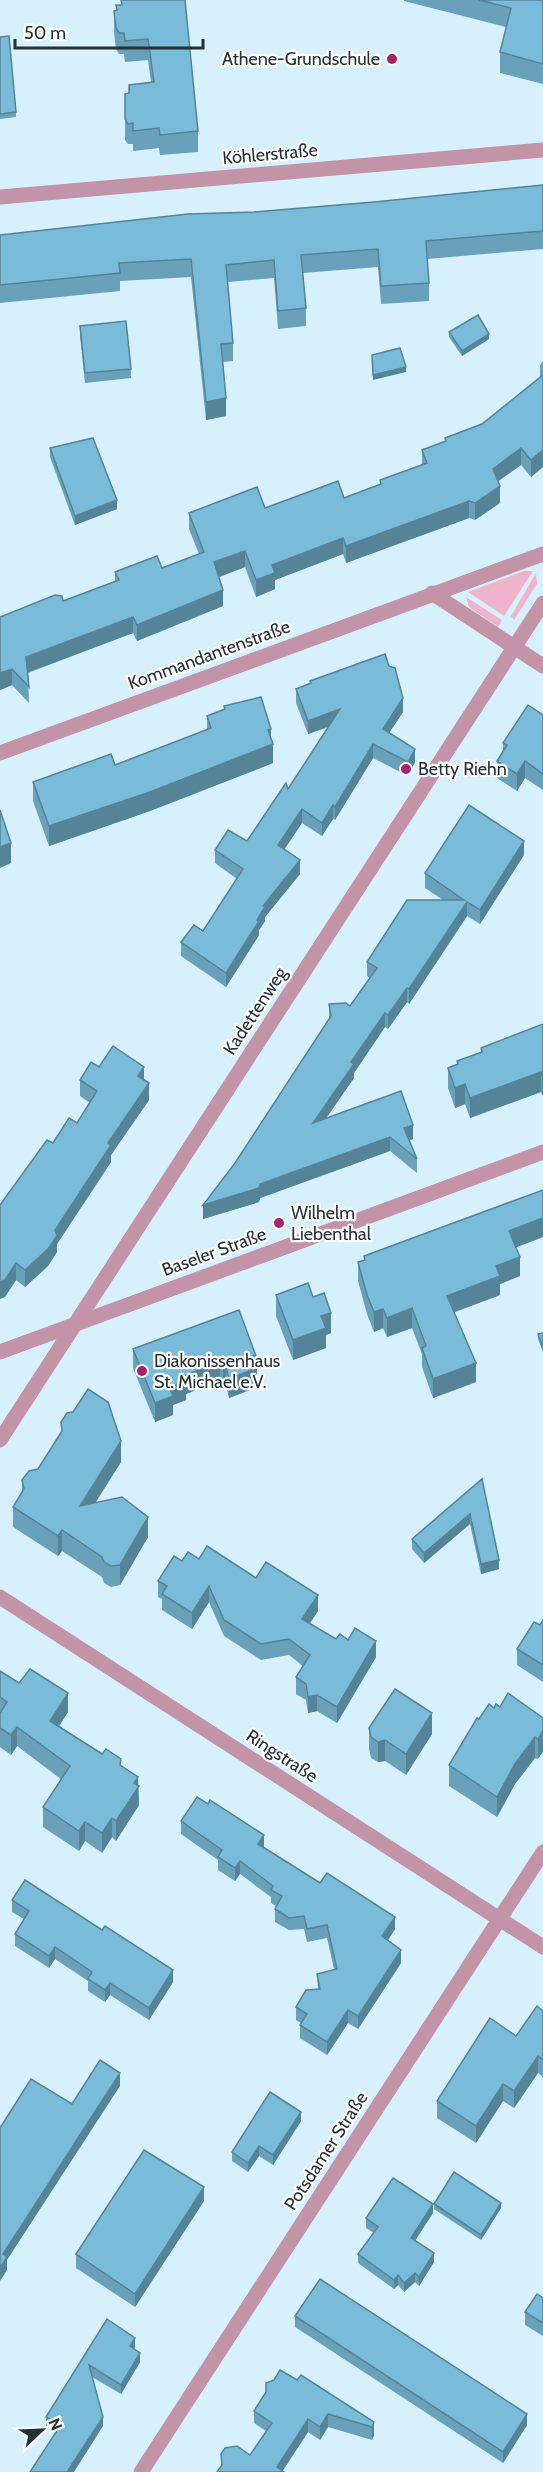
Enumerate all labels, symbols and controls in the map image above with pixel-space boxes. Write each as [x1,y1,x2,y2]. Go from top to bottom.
scale bar [15,12,202,50]
text: 50 m [24,22,66,44]
place label: Athene-Grundschule [222,48,380,70]
marker: Athene-Grundschule [385,52,399,66]
street label: Köhlerstraße [221,139,319,169]
street label: Kommandantenstraße [125,615,293,695]
place label: Betty Riehn [418,758,507,780]
marker: Betty Riehn [399,762,413,776]
street label: Kadettenweg [218,962,292,1059]
place label: Wilhelm Liebenthal [291,1202,372,1245]
marker: Wilhelm Liebenthal [272,1216,286,1230]
street label: Baseler Straße [159,1223,269,1281]
place label: Diakonissenhaus St. Michael e.V. [154,1350,280,1393]
marker: Diakonissenhaus St. Michael e.V. [135,1364,149,1378]
street label: Ringstraße [242,1725,322,1787]
street label: Potsdamer Straße [280,2088,372,2214]
north arrow [12,2400,72,2460]
text: N [44,2415,66,2433]

